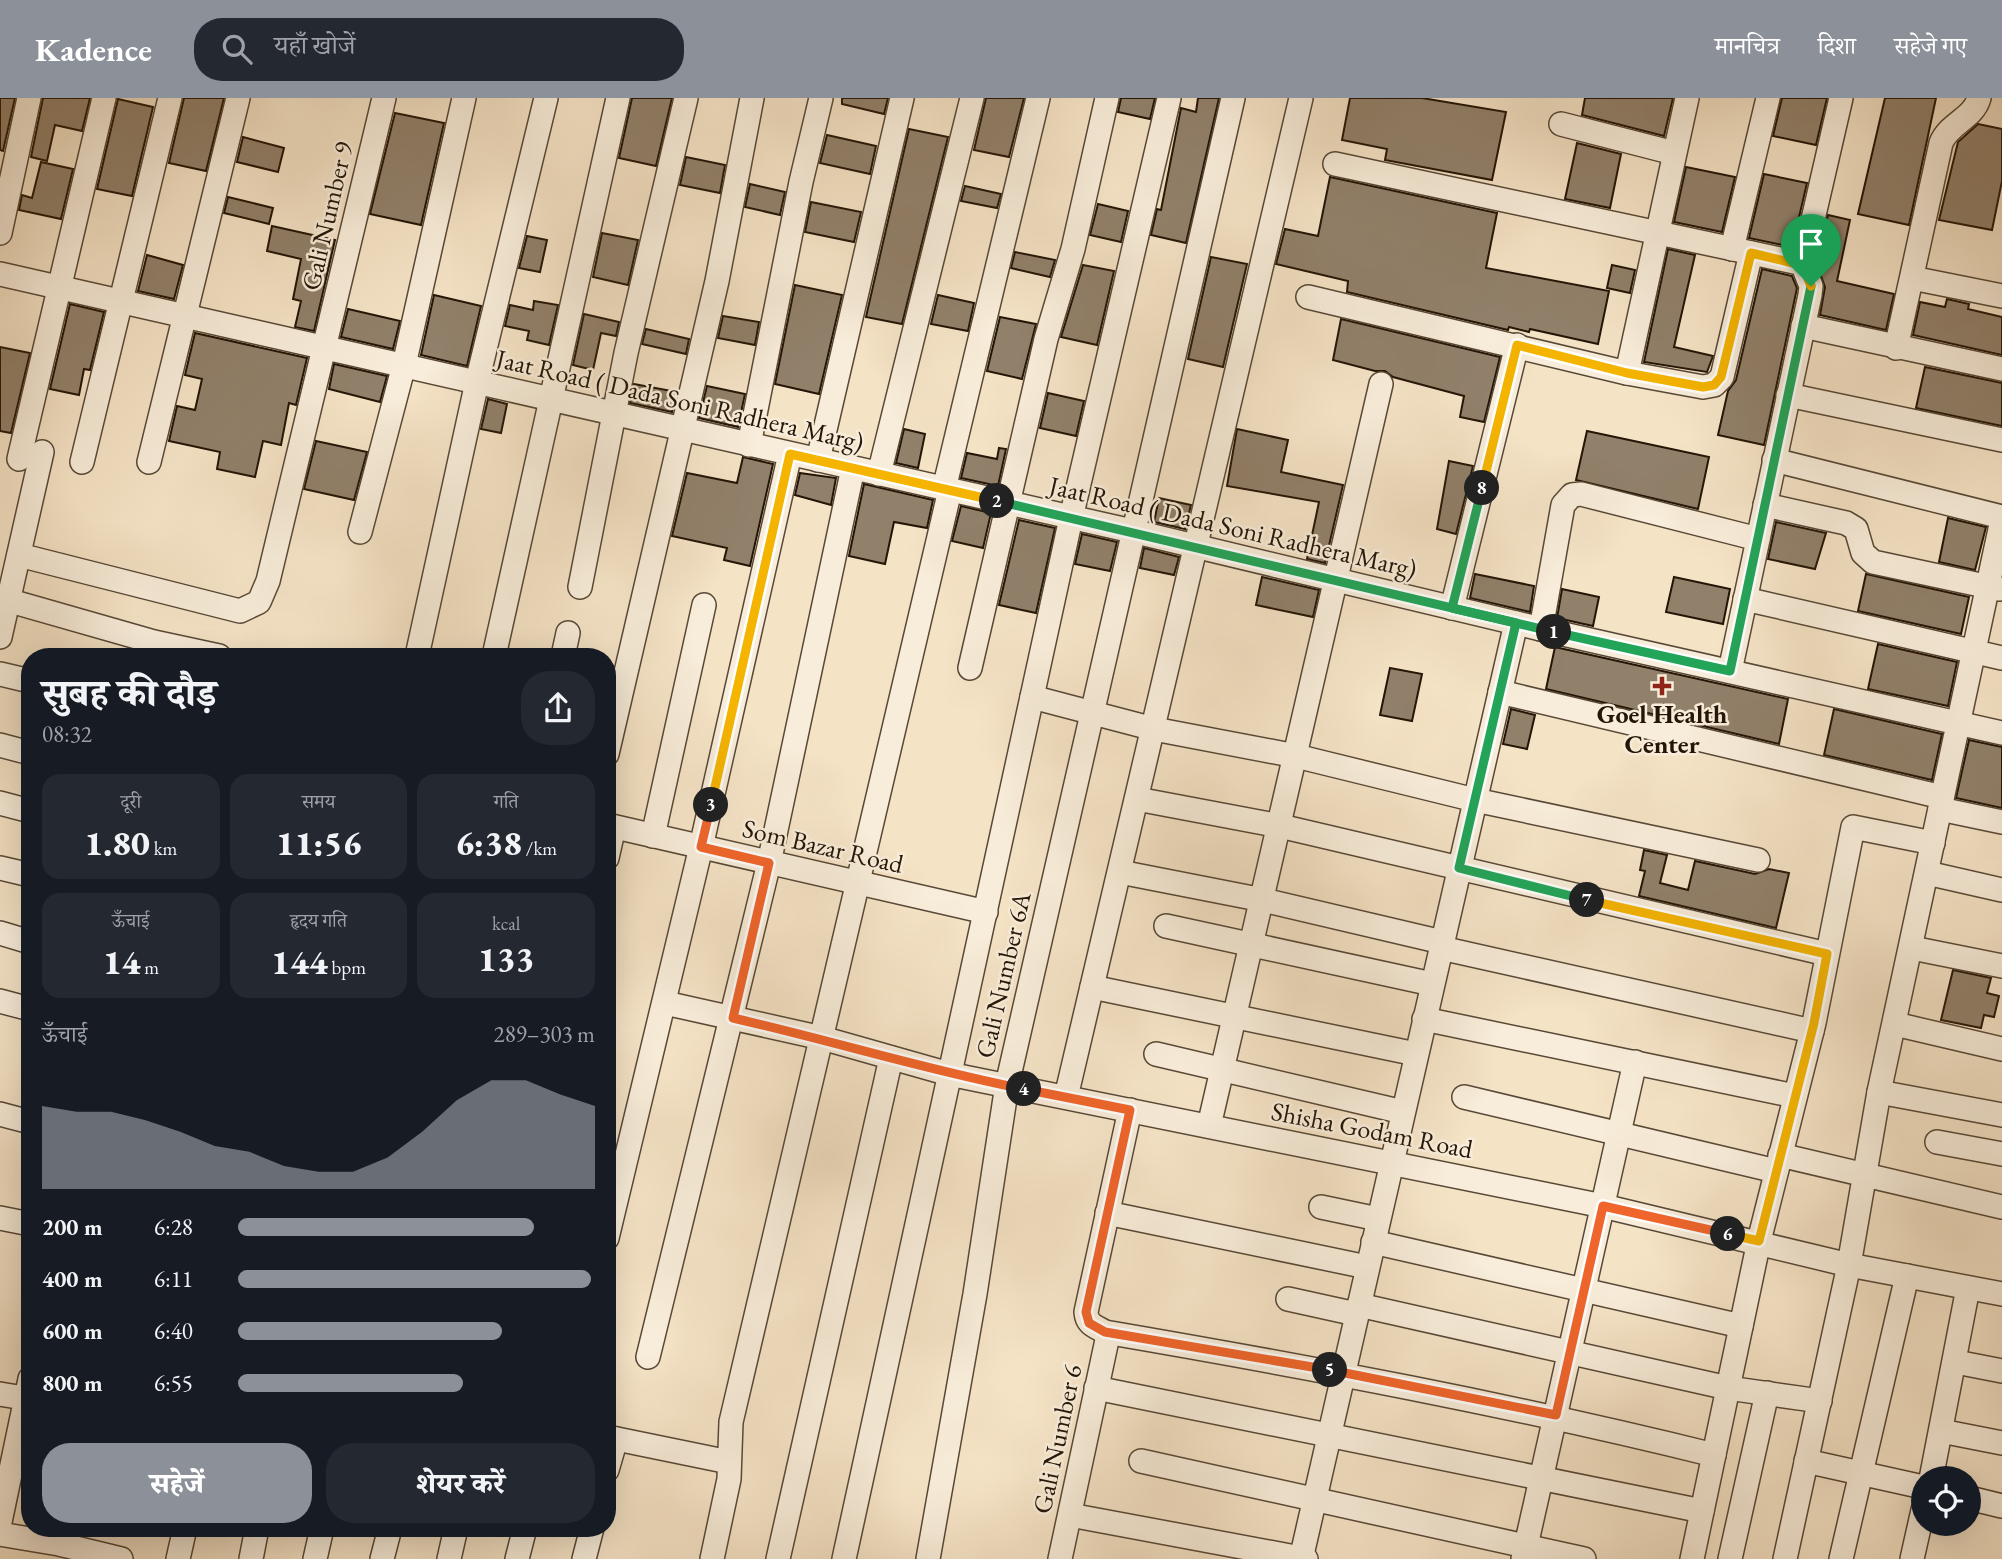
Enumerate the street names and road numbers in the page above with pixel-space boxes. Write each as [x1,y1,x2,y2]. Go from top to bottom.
street label: Gali Number 9 [293,138,361,294]
street label: Jaat Road ( Dada Soni Radhera Marg) [491,341,867,459]
street label: Jaat Road ( Dada Soni Radhera Marg) [1044,468,1420,586]
street label: Som Bazar Road [739,811,908,881]
street label: Gali Number 6A [967,888,1039,1061]
street label: Shisha Godam Road [1268,1094,1476,1166]
street label: Gali Number 6 [1025,1361,1089,1517]

